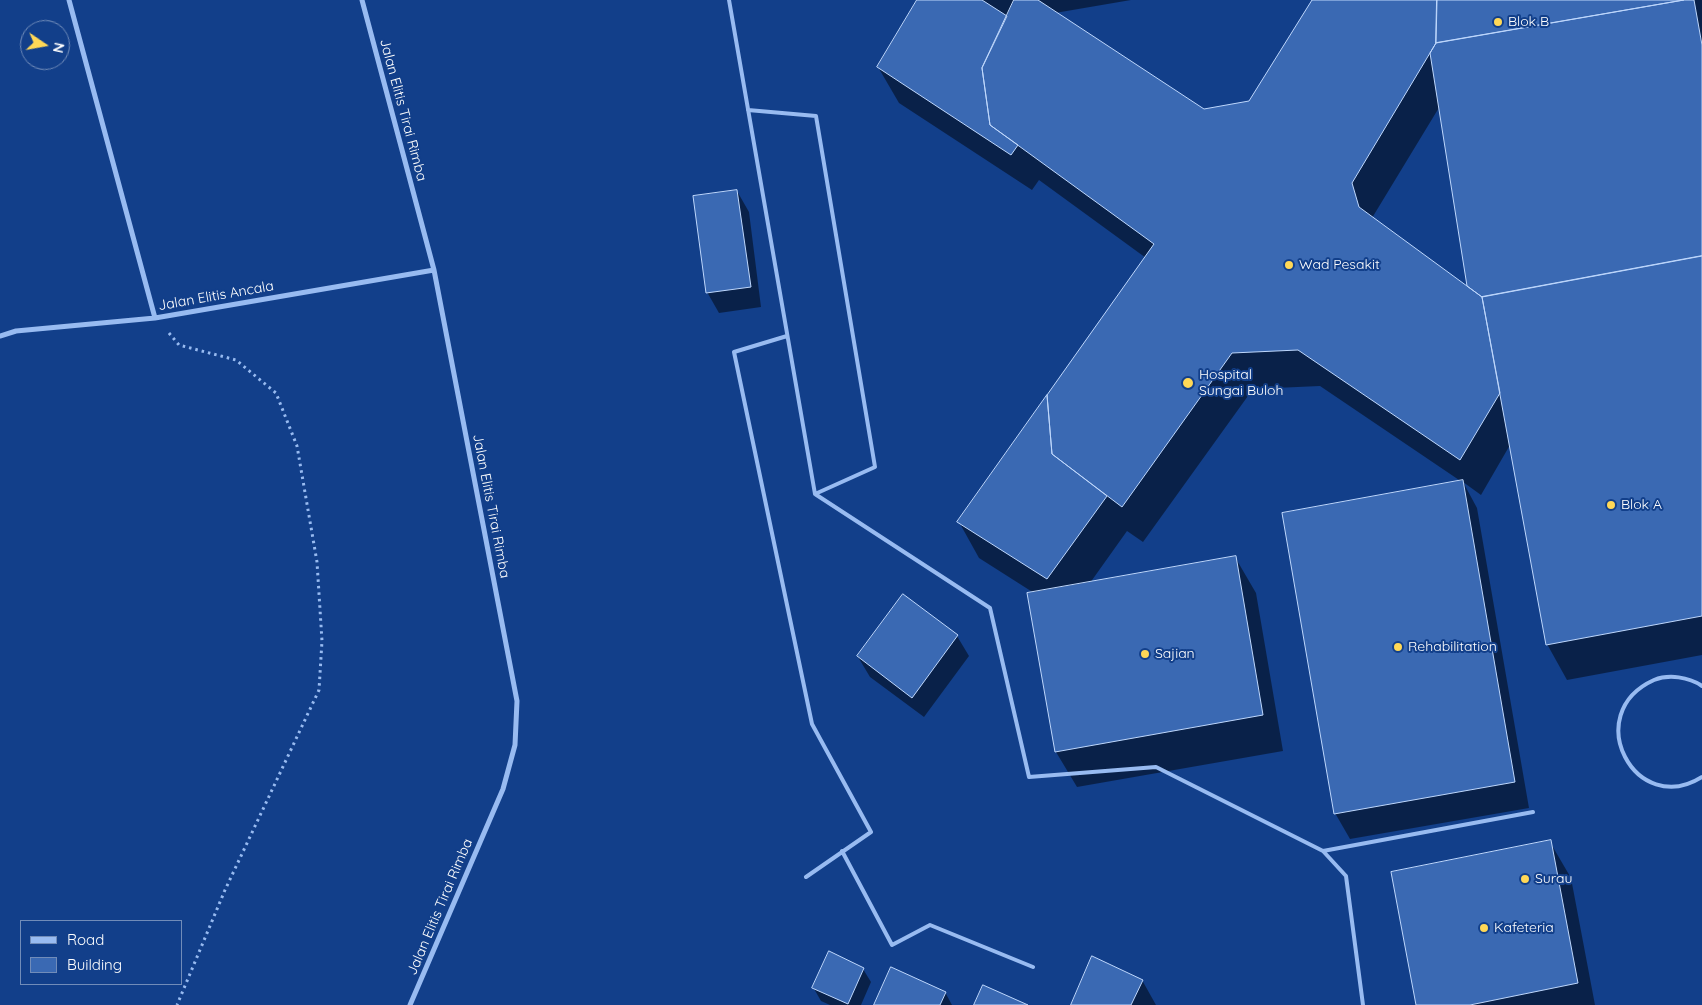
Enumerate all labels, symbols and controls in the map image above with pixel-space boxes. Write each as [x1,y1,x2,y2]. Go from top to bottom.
place label: Blok B [1508,14,1549,30]
marker: Blok B [1492,16,1504,28]
north arrow [20,20,70,70]
street label: Jalan Elitis Tirai Rimba [376,37,430,183]
text: N [49,41,69,55]
place label: Wad Pesakit [1299,257,1380,273]
marker: Wad Pesakit [1283,259,1295,271]
street label: Jalan Elitis Ancala [157,278,275,314]
place label: Hospital Sungai Buloh [1199,367,1283,400]
marker: Hospital Sungai Buloh [1181,376,1195,390]
street label: Jalan Elitis Tirai Rimba [469,432,513,580]
place label: Blok A [1621,497,1662,513]
marker: Blok A [1605,499,1617,511]
place label: Rehabilitation [1408,639,1497,655]
marker: Rehabilitation [1392,641,1404,653]
place label: Sajian [1155,646,1195,662]
marker: Sajian [1139,648,1151,660]
street label: Jalan Elitis Tirai Rimba [404,836,476,978]
place label: Surau [1535,871,1572,887]
marker: Surau [1519,873,1531,885]
legend [20,920,182,985]
place label: Kafeteria [1494,920,1554,936]
marker: Kafeteria [1478,922,1490,934]
text: Road [67,930,104,949]
text: Building [67,955,122,974]

